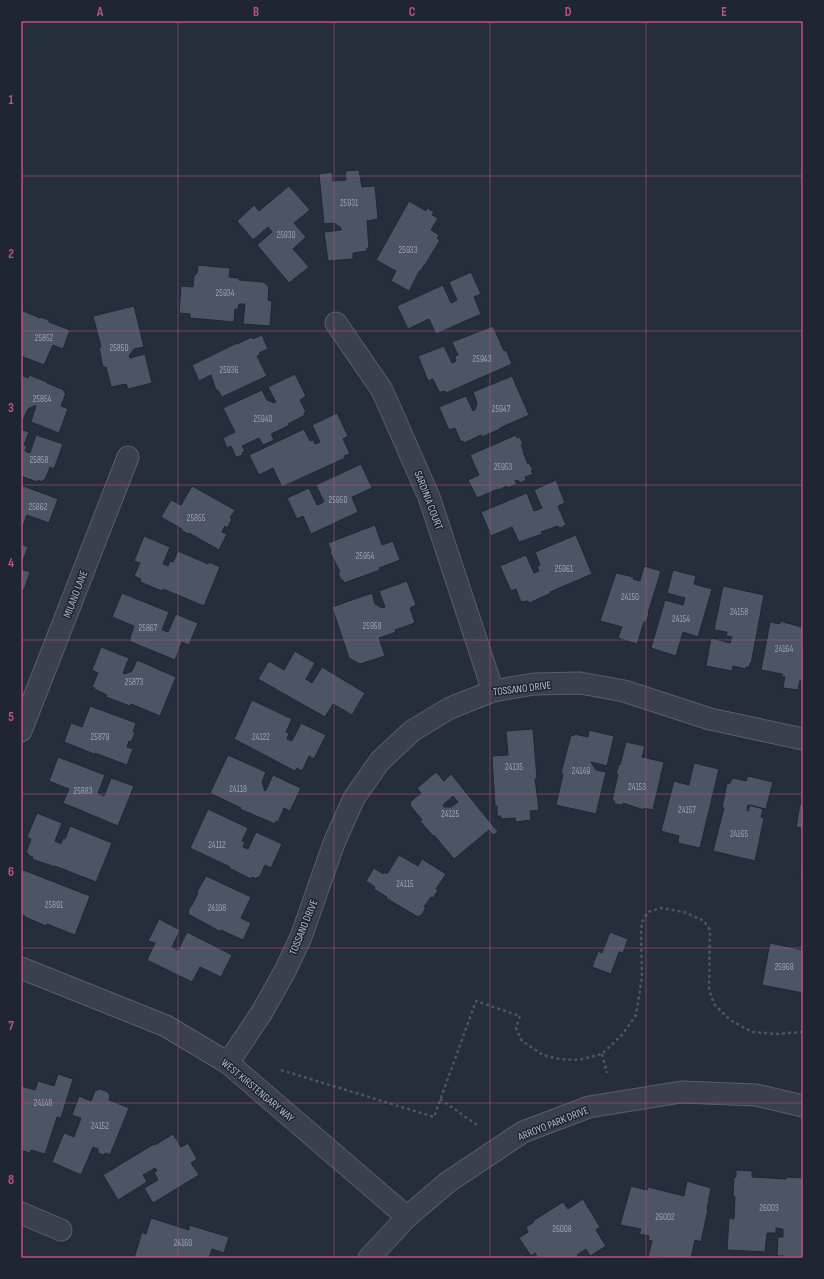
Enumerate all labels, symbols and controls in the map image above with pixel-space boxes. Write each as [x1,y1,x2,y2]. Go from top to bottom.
text: A [96,4,104,20]
text: B [253,4,259,20]
text: C [409,4,416,20]
text: D [565,4,572,20]
text: E [721,4,727,20]
text: 1 [8,92,14,108]
house number: 25931 [340,198,359,209]
house number: 25930 [276,230,296,241]
house number: 25933 [399,245,418,256]
text: 2 [8,246,14,262]
house number: 25934 [216,288,235,299]
house number: 25852 [35,333,54,344]
house number: 25850 [110,343,128,354]
house number: 25943 [473,354,492,365]
house number: 25936 [219,365,239,376]
house number: 25854 [33,394,52,405]
text: 3 [8,400,14,416]
house number: 25947 [492,404,511,415]
house number: 25940 [253,414,273,425]
house number: 25858 [30,455,48,466]
house number: 25953 [494,462,513,473]
street label: SARDINIA COURT [411,469,446,532]
house number: 25950 [329,495,347,506]
house number: 25862 [29,502,48,513]
house number: 25855 [187,513,206,524]
house number: 25954 [356,551,375,562]
text: 4 [8,555,14,571]
house number: 25961 [555,564,574,575]
street label: MILANO LANE [61,569,90,620]
house number: 24150 [621,592,639,603]
house number: 24158 [730,607,748,618]
house number: 24154 [672,614,690,625]
house number: 25958 [363,621,381,632]
house number: 25867 [139,623,158,634]
house number: 24164 [775,644,793,655]
house number: 25873 [125,677,144,688]
street label: TOSSANO DRIVE [492,678,552,699]
text: 5 [8,709,14,725]
house number: 25879 [91,732,109,743]
house number: 24122 [252,732,270,743]
house number: 24135 [505,762,523,773]
house number: 24149 [572,766,590,777]
house number: 24153 [628,782,646,793]
house number: 24118 [229,784,247,795]
house number: 25883 [74,786,93,797]
house number: 24157 [678,805,696,816]
house number: 24125 [441,809,459,820]
house number: 24165 [730,829,748,840]
house number: 24112 [208,840,226,851]
text: 6 [8,864,14,880]
house number: 24115 [396,879,414,890]
street label: TOSSANO DRIVE [286,898,320,957]
house number: 25891 [45,900,64,911]
house number: 24108 [208,903,226,914]
house number: 25968 [774,962,794,973]
text: 7 [8,1018,14,1034]
street label: WEST KIRSTENGARY WAY [219,1056,297,1125]
house number: 24148 [34,1098,52,1109]
street label: ARROYO PARK DRIVE [515,1103,590,1144]
house number: 24152 [91,1121,109,1132]
text: 8 [8,1172,14,1188]
house number: 26003 [759,1203,779,1214]
house number: 26002 [655,1212,675,1223]
house number: 26008 [552,1224,572,1235]
house number: 24160 [174,1238,192,1249]

